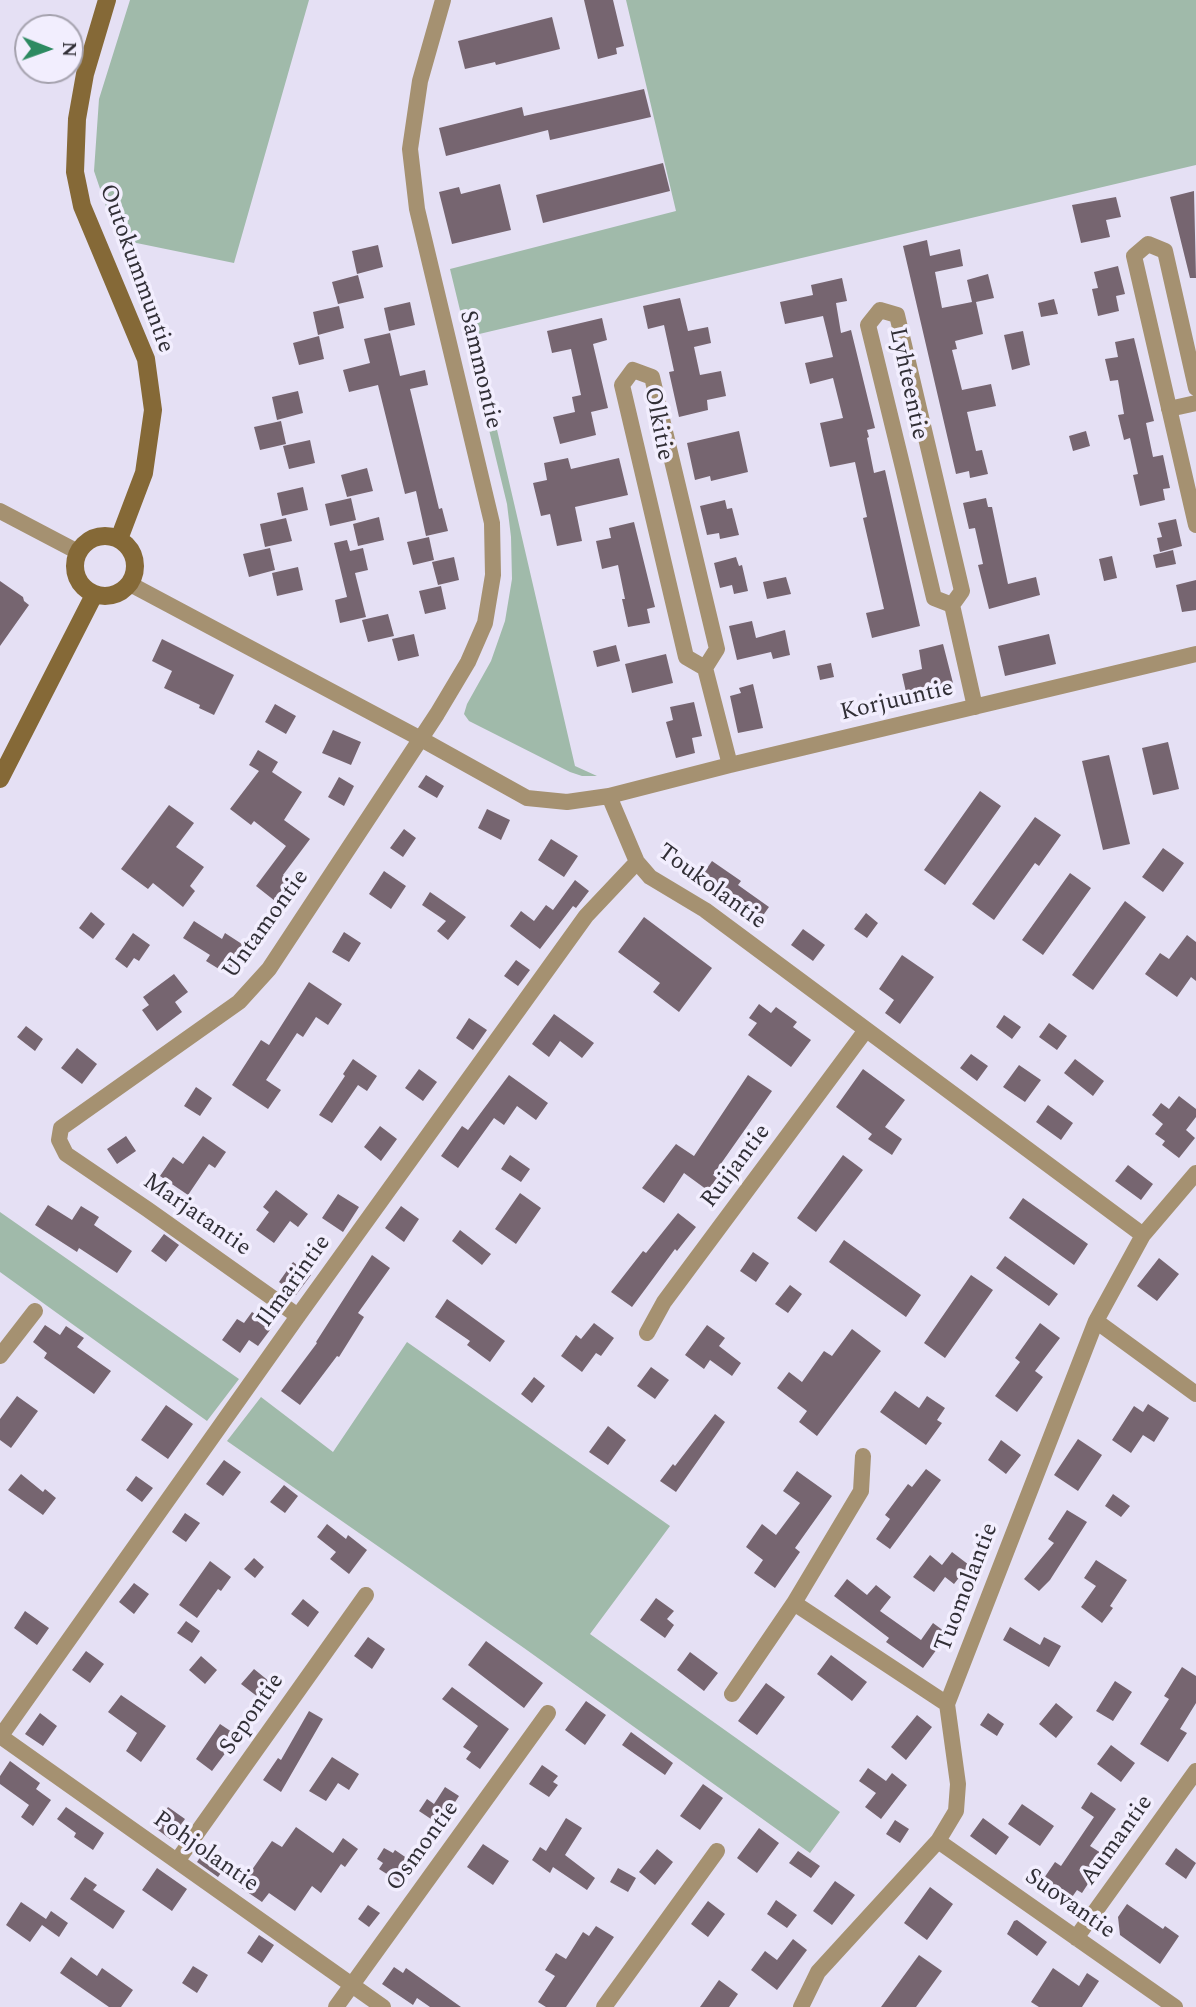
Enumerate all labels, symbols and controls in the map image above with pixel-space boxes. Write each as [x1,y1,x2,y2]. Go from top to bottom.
north arrow [14,14,84,84]
text: N [54,41,83,57]
street label: Outokummuntie [91,181,179,357]
street label: Sammontie [451,308,507,432]
street label: Lyhteentie [881,325,933,443]
street label: Olkitie [636,385,678,463]
street label: Korjuuntie [838,675,956,729]
street label: Toukolantie [651,839,771,937]
street label: Untamontie [218,865,316,985]
street label: Ruijantie [696,1119,778,1215]
street label: Marjatantie [136,1168,256,1264]
street label: Ilmarintie [252,1230,338,1334]
street label: Tuomolantie [930,1519,1006,1657]
street label: Sepontie [214,1669,292,1761]
street label: Aumantie [1076,1790,1160,1892]
street label: Osmontie [382,1796,466,1898]
street label: Pohjolantie [147,1806,263,1900]
street label: Suovantie [1018,1863,1120,1947]

